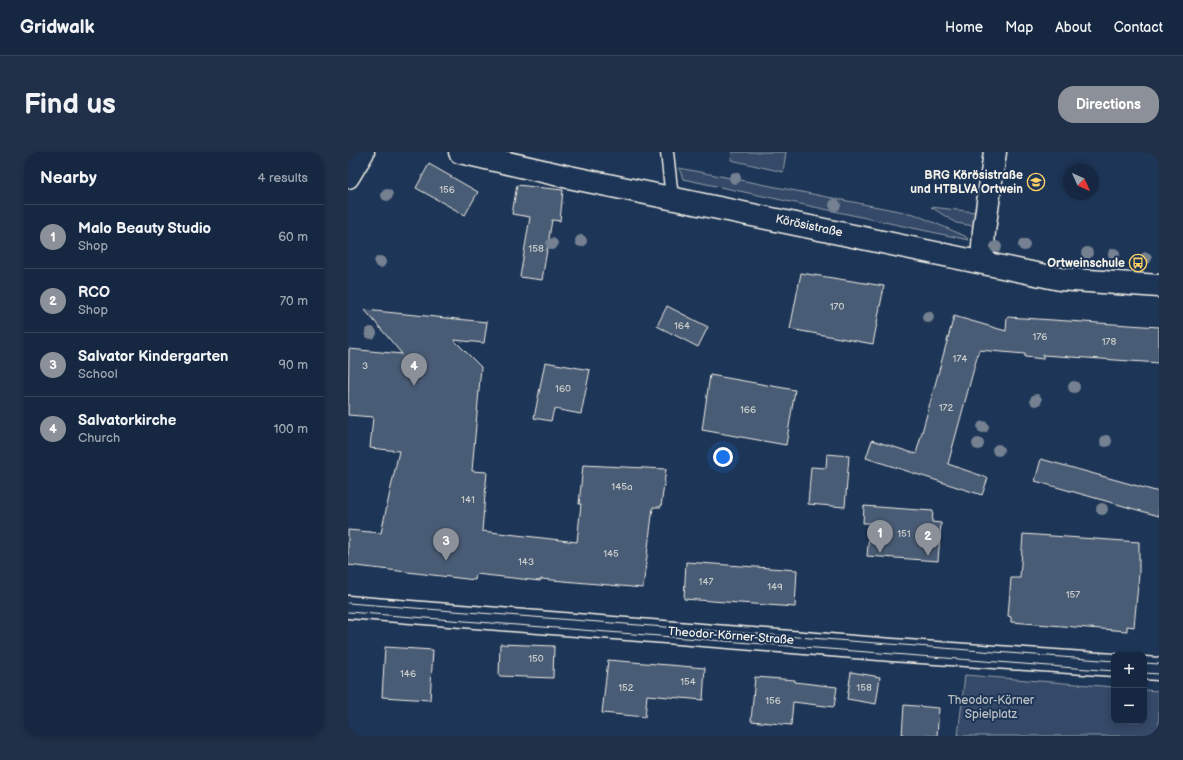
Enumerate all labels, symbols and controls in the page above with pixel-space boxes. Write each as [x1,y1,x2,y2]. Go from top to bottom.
text: Gridwalk [20,16,95,39]
text: Home [945,19,983,36]
text: Map [1005,19,1033,36]
text: About [1055,19,1092,36]
text: Contact [1114,19,1163,36]
button: Directions [1058,86,1159,123]
text: Find us [24,88,116,121]
north arrow [1063,164,1099,200]
text: Nearby [40,168,97,188]
place label: BRG Körösistraße und HTBLVA Ortwein [910,168,1023,197]
text: 4 results [258,170,308,186]
school or university icon: BRG Körösistraße und HTBLVA Ortwein [1026,172,1046,192]
house number: 156 [439,184,455,196]
street label: Körösistraße [774,212,844,240]
text: Malo Beauty Studio [78,219,211,238]
text: 1 [50,229,56,245]
text: 60 m [278,229,308,245]
text: Shop [78,238,108,254]
house number: 158 [528,243,544,255]
bus stop icon: Ortweinschule [1128,253,1148,273]
place label: Ortweinschule [1047,256,1125,271]
text: RCO [78,283,110,302]
text: 2 [49,293,57,309]
text: 70 m [280,293,308,309]
house number: 170 [830,301,844,313]
text: Shop [78,302,108,318]
house number: 164 [674,320,690,332]
house number: 176 [1033,331,1047,343]
house number: 178 [1102,336,1116,348]
text: Salvator Kindergarten [78,347,228,366]
pin: 4 [401,353,427,386]
house number: 174 [953,353,967,365]
text: 3 [49,357,57,373]
text: 90 m [279,357,308,373]
house number: 3 [362,360,368,372]
text: School [78,366,118,382]
house number: 160 [555,383,571,395]
house number: 172 [939,402,953,414]
house number: 166 [740,404,756,416]
text: Salvatorkirche [78,411,176,430]
text: 4 [49,421,57,437]
text: 100 m [273,421,308,437]
text: Church [78,430,120,446]
your location [713,447,733,467]
house number: 145a [611,481,633,493]
house number: 141 [461,494,475,506]
pin: 1 [867,520,893,553]
pin: 2 [915,523,941,556]
pin: 3 [433,528,459,561]
house number: 151 [897,528,911,540]
house number: 145 [603,548,619,560]
house number: 143 [518,556,534,568]
house number: 147 [699,576,714,588]
house number: 149 [767,581,783,593]
house number: 157 [1066,589,1080,601]
street label: Theodor-Körner-Straße [668,624,794,648]
map controls [1111,652,1147,724]
button: + [1111,652,1147,688]
house number: 150 [528,653,544,665]
house number: 146 [400,668,416,680]
house number: 154 [680,676,696,688]
house number: 152 [618,682,634,694]
house number: 158 [856,682,872,694]
button: − [1111,688,1147,724]
park label: Theodor-Körner Spielplatz [948,693,1035,722]
house number: 156 [765,695,781,707]

